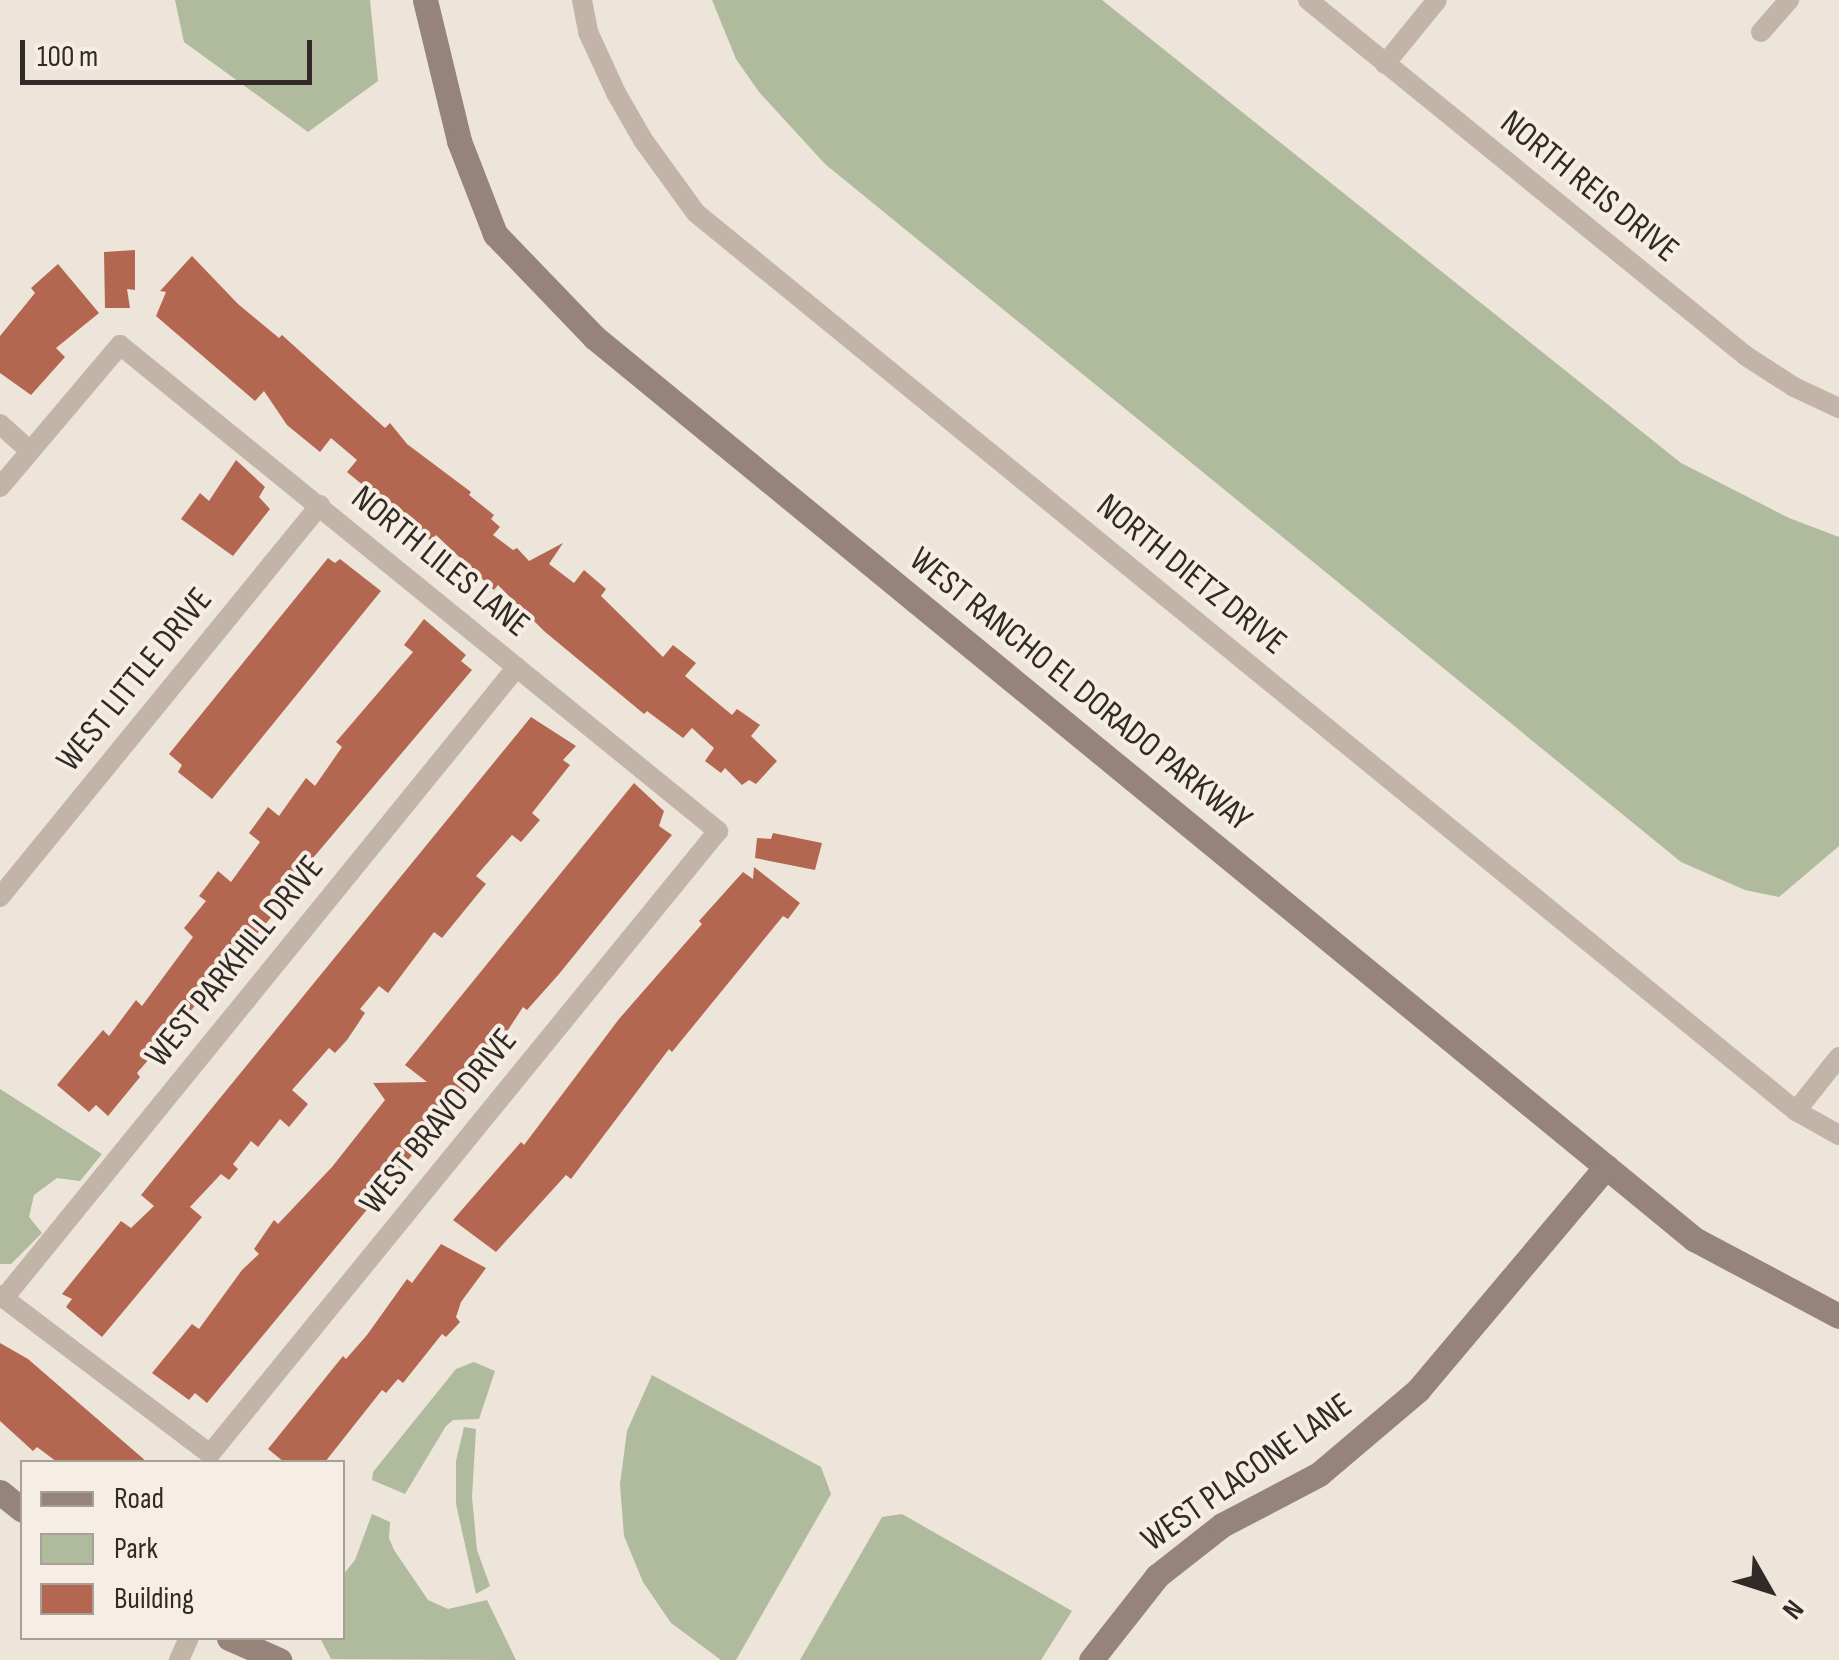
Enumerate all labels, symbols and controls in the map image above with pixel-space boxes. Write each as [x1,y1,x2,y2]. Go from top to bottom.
scale bar [25,20,318,82]
text: 100 m [37,39,98,75]
street label: NORTH REIS DRIVE [1491,102,1687,272]
street label: NORTH LILES LANE [343,477,537,647]
street label: NORTH DIETZ DRIVE [1088,486,1294,664]
street label: WEST RANCHO EL DORADO PARKWAY [901,539,1259,841]
street label: WEST LITTLE DRIVE [48,580,222,780]
street label: WEST PARKHILL DRIVE [137,848,333,1076]
street label: WEST BRAVO DRIVE [352,1021,526,1223]
street label: WEST PLACONE LANE [1134,1385,1360,1561]
legend [20,1460,345,1640]
text: Road [114,1481,164,1517]
text: Park [114,1531,158,1567]
north arrow [1719,1540,1819,1640]
text: Building [114,1581,194,1617]
text: N [1775,1593,1810,1625]

